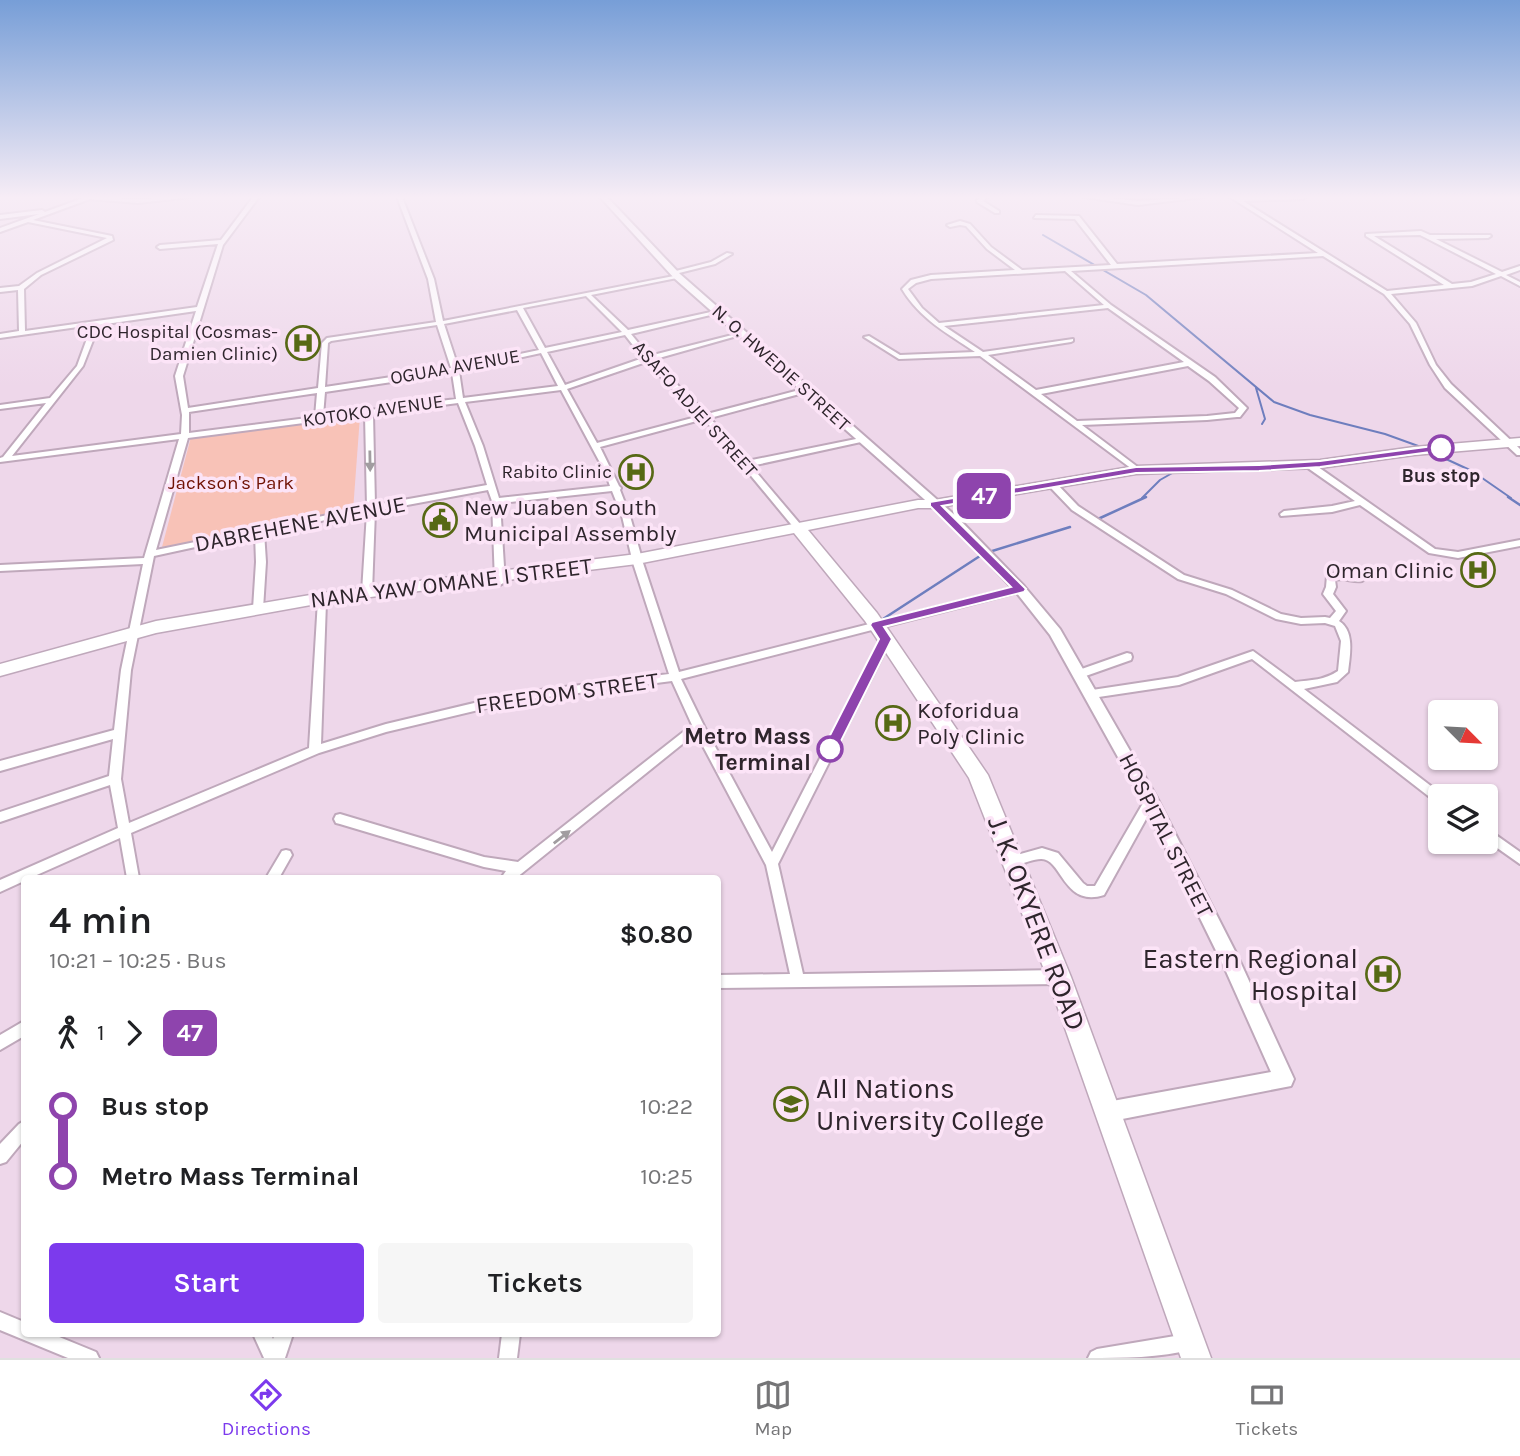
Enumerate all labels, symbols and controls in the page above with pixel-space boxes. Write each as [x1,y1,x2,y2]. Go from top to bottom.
street label: N. O. HWEDIE STREET [708,300,855,436]
place label: CDC Hospital (Cosmas- Damien Clinic) [77,321,278,365]
hospital icon: CDC Hospital (Cosmas- Damien Clinic) [284,324,322,362]
street label: ASAFO ADJEI STREET [628,337,762,482]
street label: OGUAA AVENUE [389,345,521,389]
street label: KOTOKO AVENUE [301,390,445,432]
marker: Bus stop [1428,435,1454,461]
one-way arrow [364,450,376,472]
hospital icon: Rabito Clinic [617,453,655,491]
place label: Rabito Clinic [501,461,612,483]
place label: Bus stop [1402,465,1480,487]
park label: Jackson's Park [168,472,294,494]
line badge: 47 [953,473,1016,519]
text: 47 [971,482,997,510]
street label: DABREHENE AVENUE [192,490,408,558]
place label: New Juaben South Municipal Assembly [464,494,677,547]
public building icon: New Juaben South Municipal Assembly [421,501,459,539]
hospital icon: Oman Clinic [1459,551,1497,589]
street label: NANA YAW OMANE I STREET [309,552,594,614]
place label: Oman Clinic [1326,557,1454,584]
street label: FREEDOM STREET [474,667,660,719]
place label: Koforidua Poly Clinic [917,697,1025,750]
north arrow [1428,700,1498,770]
map controls [1428,700,1498,854]
hospital icon: Koforidua Poly Clinic [874,704,912,742]
place label: Metro Mass Terminal [684,723,811,776]
marker: Metro Mass Terminal [817,736,843,762]
street label: HOSPITAL STREET [1113,749,1219,922]
button: layers [1428,784,1498,854]
street label: J. K. OKYERE ROAD [981,811,1093,1035]
one-way arrow [552,830,570,845]
text: 4 min [49,898,152,943]
text: $0.80 [620,919,693,950]
place label: Eastern Regional Hospital [1142,942,1358,1007]
text: 10:21 – 10:25 · Bus [49,947,226,974]
hospital icon: Eastern Regional Hospital [1364,955,1402,993]
icon: walk [49,1014,87,1052]
icon: forward [115,1014,153,1052]
text: 1 [97,1019,105,1046]
text: 47 [177,1019,203,1047]
place label: All Nations University College [816,1072,1044,1137]
school or university icon: All Nations University College [772,1085,810,1123]
text: Bus stop [101,1091,209,1122]
text: 10:22 [640,1093,693,1120]
text: Metro Mass Terminal [101,1161,359,1192]
text: 10:25 [640,1163,693,1190]
button: Start [49,1243,364,1323]
button: Tickets [378,1243,693,1323]
tab: Directions [222,1376,311,1440]
tab: Map [754,1376,792,1440]
tab: Tickets [1236,1376,1298,1440]

